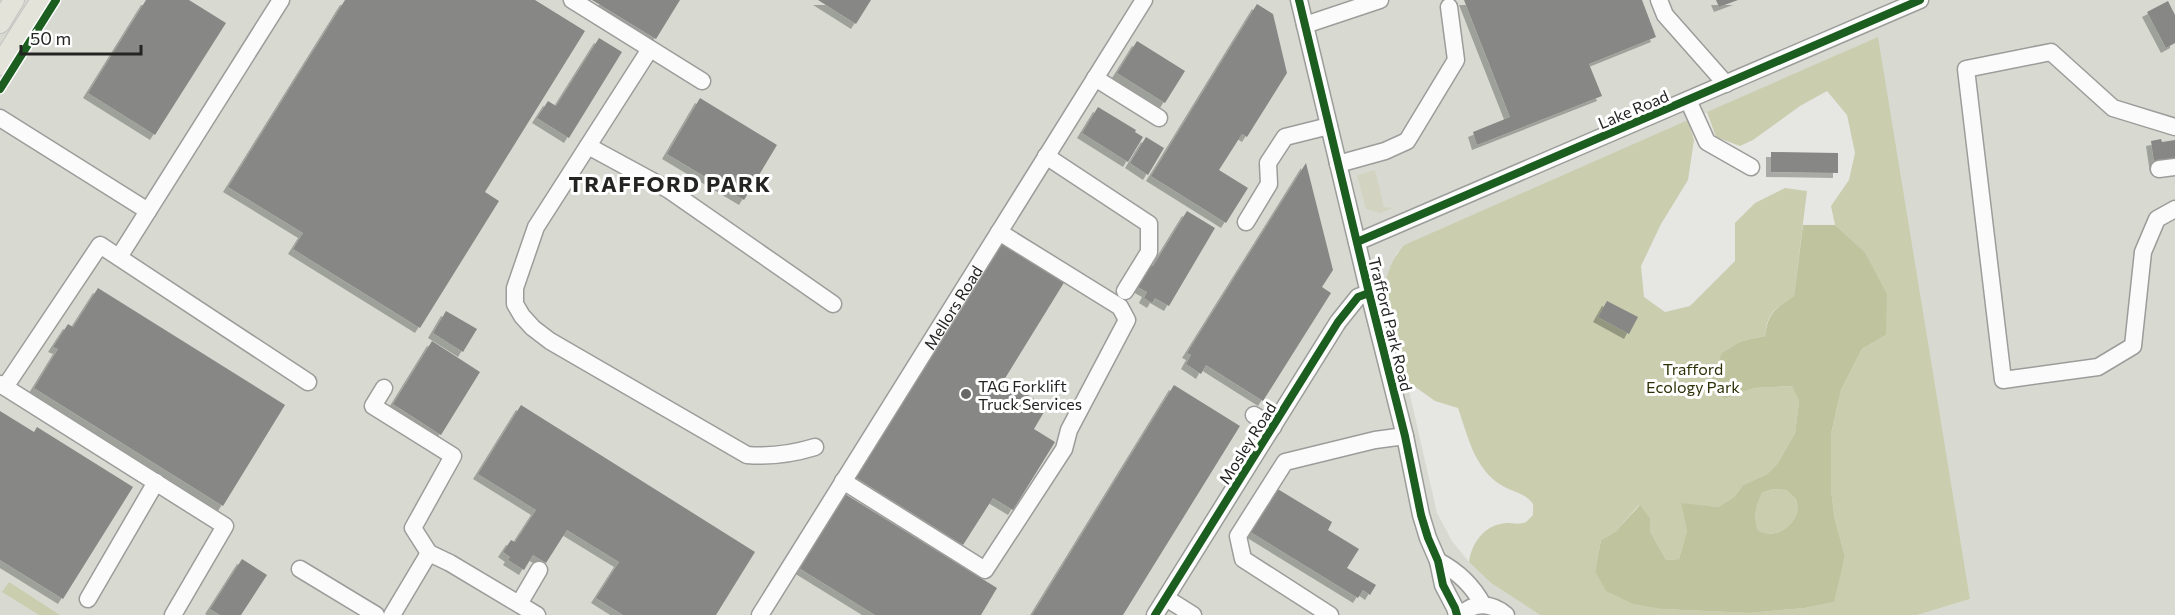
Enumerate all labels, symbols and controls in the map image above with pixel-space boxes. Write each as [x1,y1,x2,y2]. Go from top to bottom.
scale bar [21,18,141,56]
text: 50 m [30,27,71,49]
street label: Lake Road [1595,86,1671,132]
district label: TRAFFORD PARK [569,170,772,197]
street label: Trafford Park Road [1365,255,1417,393]
street label: Mellors Road [919,262,986,353]
park label: Trafford Ecology Park [1646,359,1740,396]
place label: TAG Forklift Truck Services [978,376,1082,413]
marker: TAG Forklift Truck Services [959,387,973,401]
street label: Mosley Road [1214,399,1280,487]

